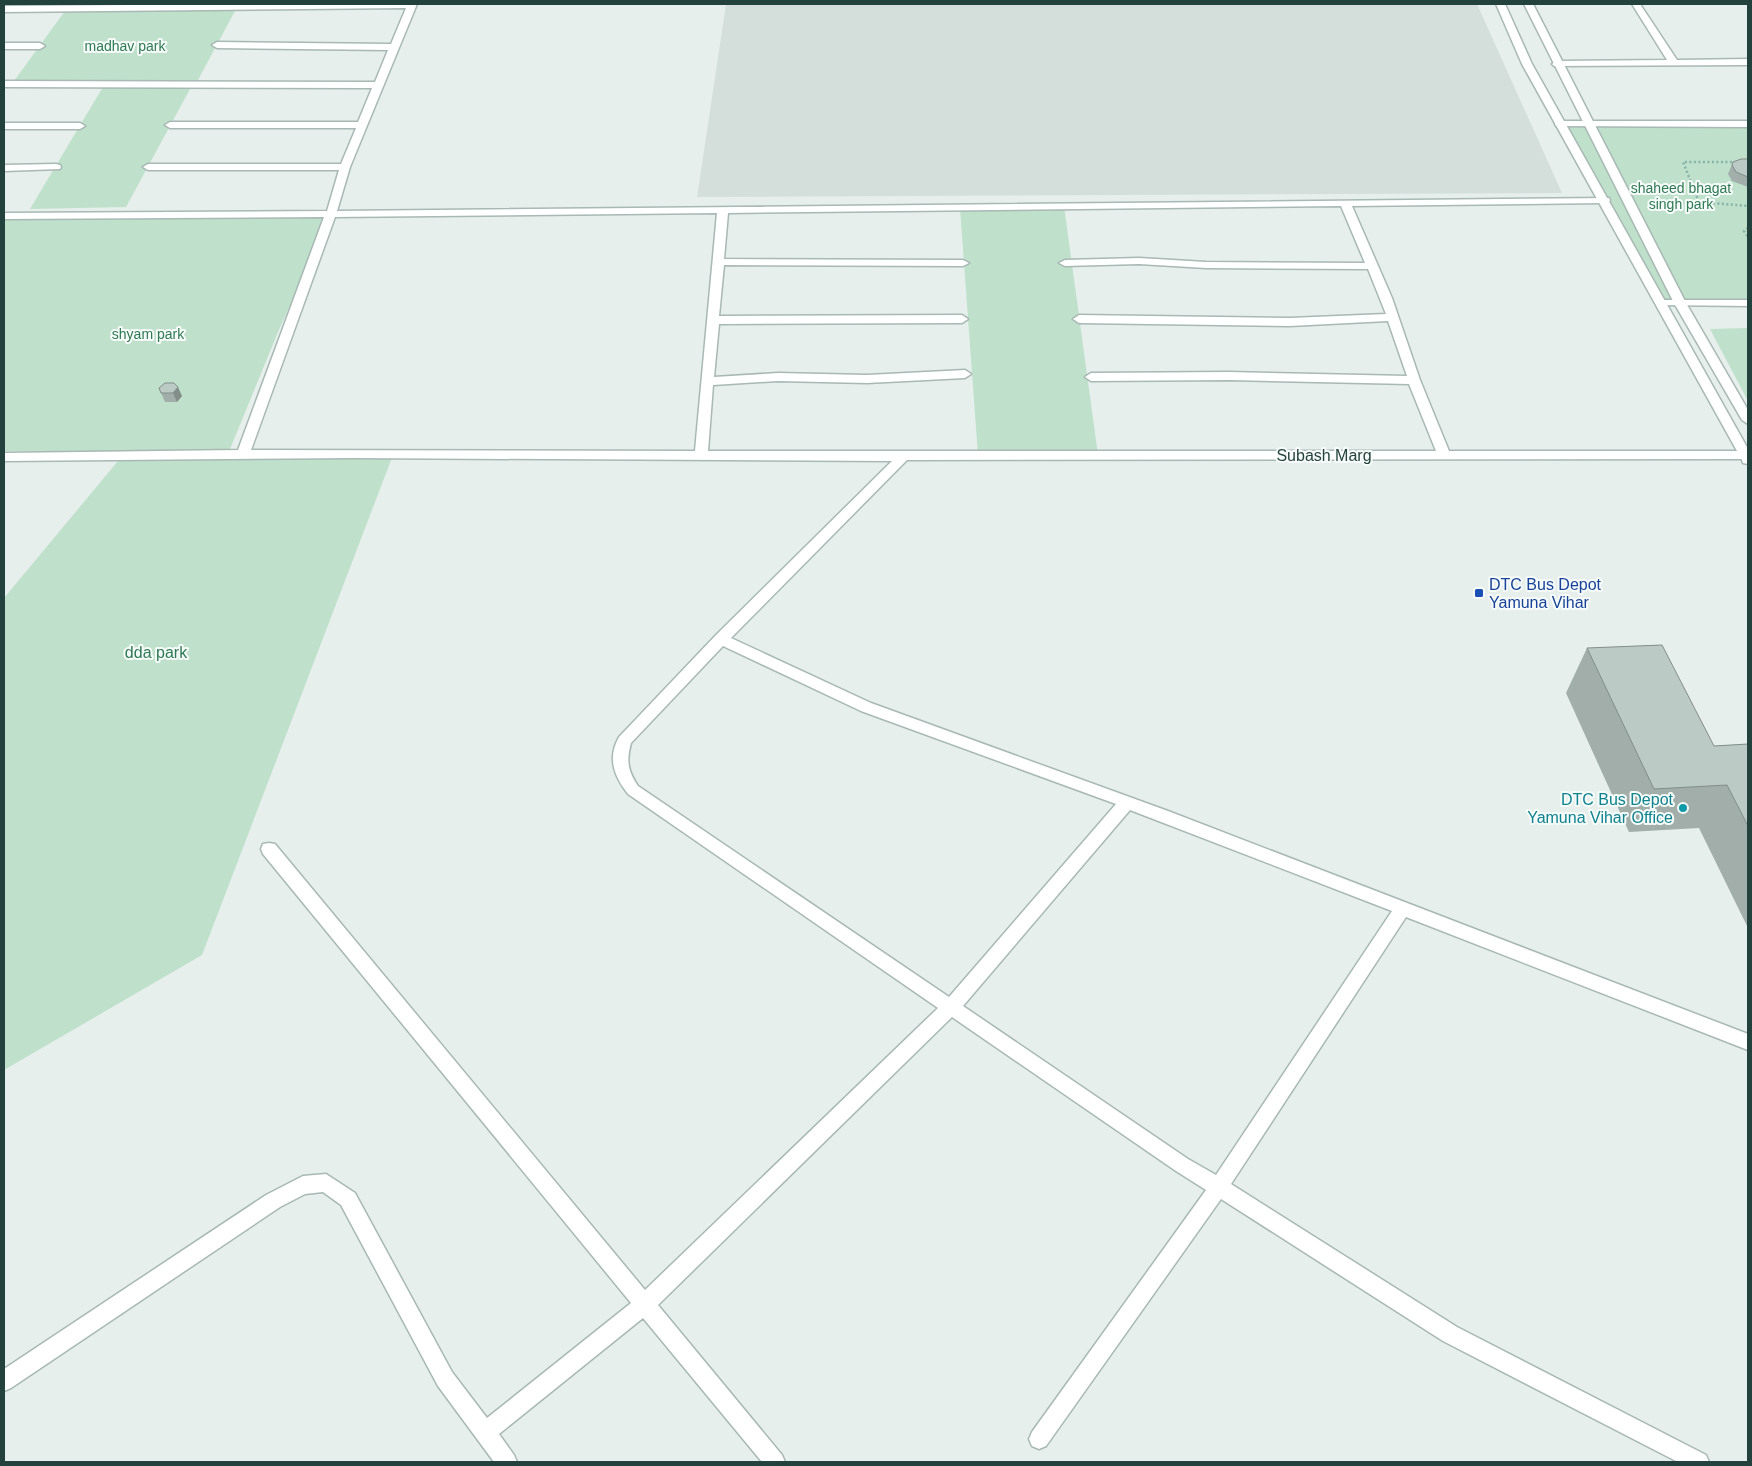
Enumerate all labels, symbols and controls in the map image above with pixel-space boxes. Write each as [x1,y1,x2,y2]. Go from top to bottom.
park label: madhav park [85,38,166,54]
park label: shaheed bhagat singh park [1631,180,1731,212]
park label: shyam park [112,326,185,342]
street label: Subash Marg [1276,447,1372,464]
place label: DTC Bus Depot Yamuna Vihar [1489,576,1602,611]
marker: DTC Bus Depot Yamuna Vihar [1473,587,1485,599]
park label: dda park [125,644,188,661]
place label: DTC Bus Depot Yamuna Vihar Office [1527,791,1674,826]
marker: DTC Bus Depot Yamuna Vihar Office [1677,802,1689,814]

